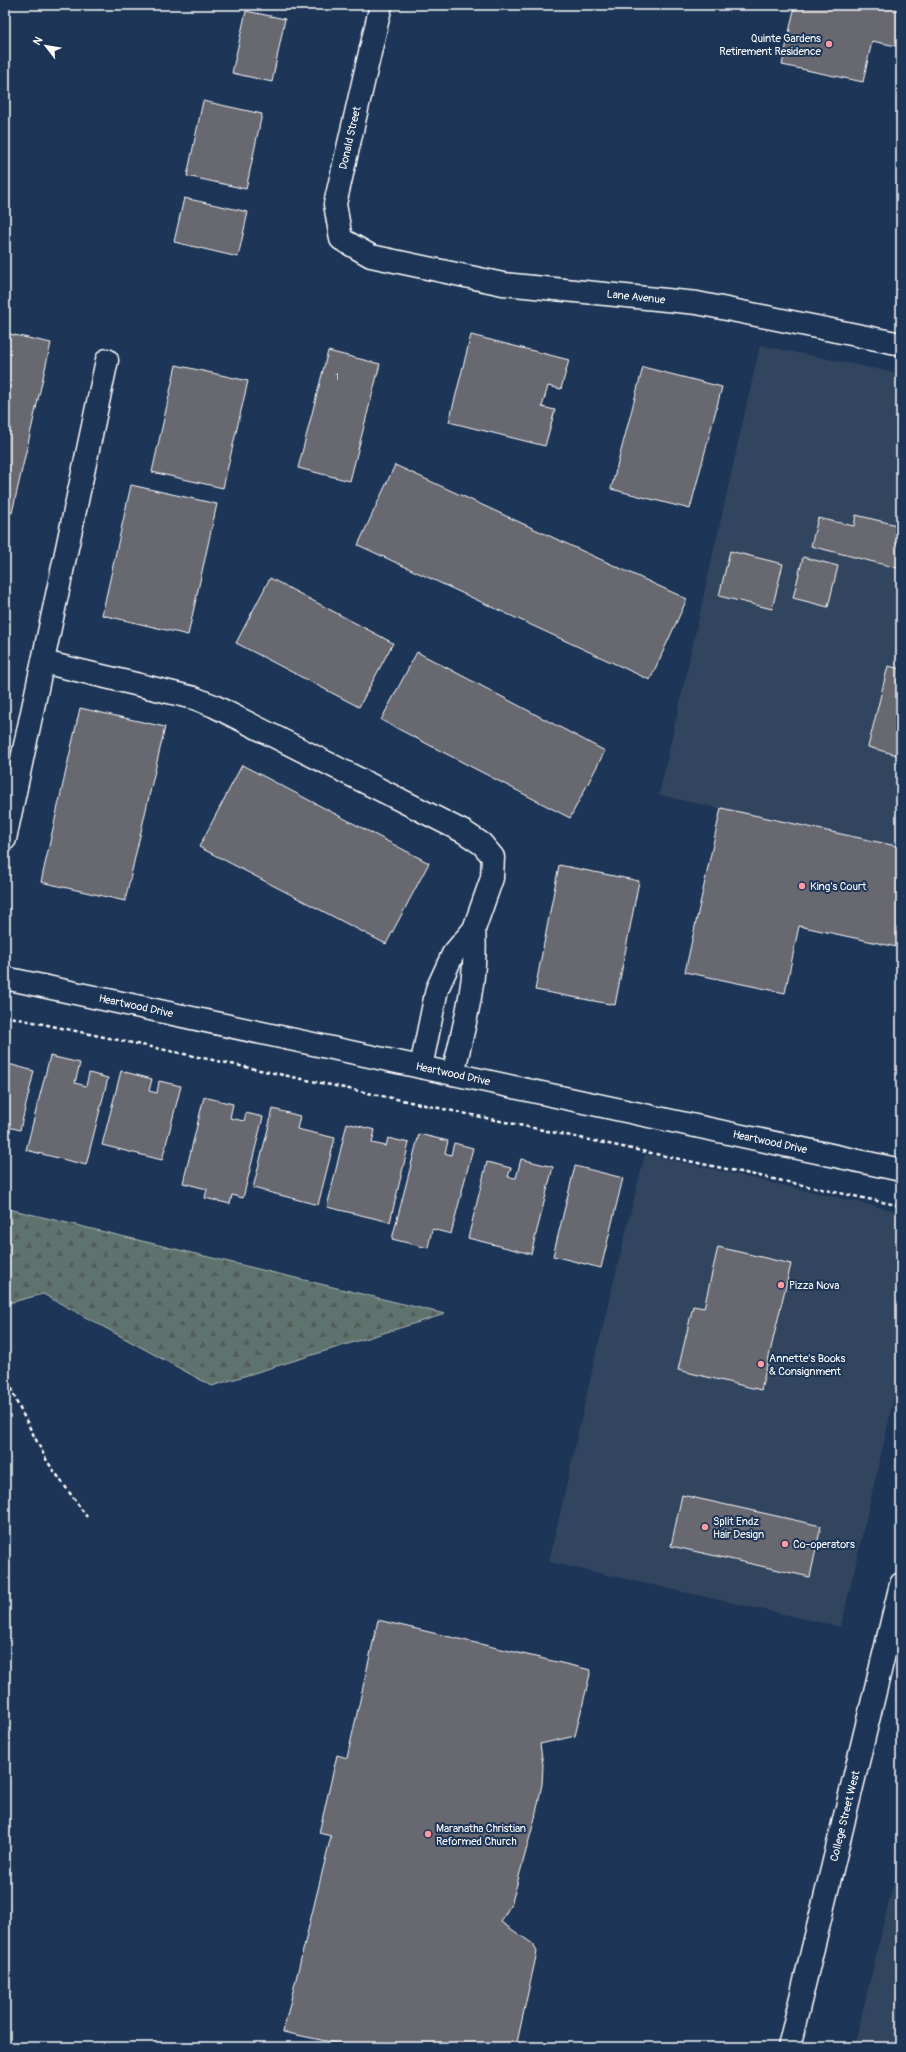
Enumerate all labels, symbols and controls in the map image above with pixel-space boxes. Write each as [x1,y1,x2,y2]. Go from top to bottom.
north arrow [26,26,66,66]
place label: Quinte Gardens Retirement Residence [719,32,822,58]
text: N [30,34,46,48]
marker: Quinte Gardens Retirement Residence [824,39,834,49]
street label: Donald Street [336,105,364,171]
street label: Lane Avenue [606,287,667,307]
house number: 1 [335,372,339,383]
place label: King's Court [810,880,867,893]
marker: King's Court [797,881,807,891]
street label: Heartwood Drive [98,992,175,1020]
street label: Heartwood Drive [415,1060,492,1088]
street label: Heartwood Drive [732,1128,809,1156]
place label: Pizza Nova [789,1279,839,1292]
marker: Pizza Nova [776,1280,786,1290]
place label: Annette's Books & Consignment [769,1352,845,1378]
marker: Annette's Books & Consignment [756,1359,766,1369]
place label: Split Endz Hair Design [713,1515,764,1541]
marker: Split Endz Hair Design [700,1522,710,1532]
place label: Co-operators [793,1538,855,1551]
marker: Co-operators [780,1539,790,1549]
street label: College Street West [827,1769,863,1863]
place label: Maranatha Christian Reformed Church [436,1822,526,1848]
marker: Maranatha Christian Reformed Church [423,1829,433,1839]

